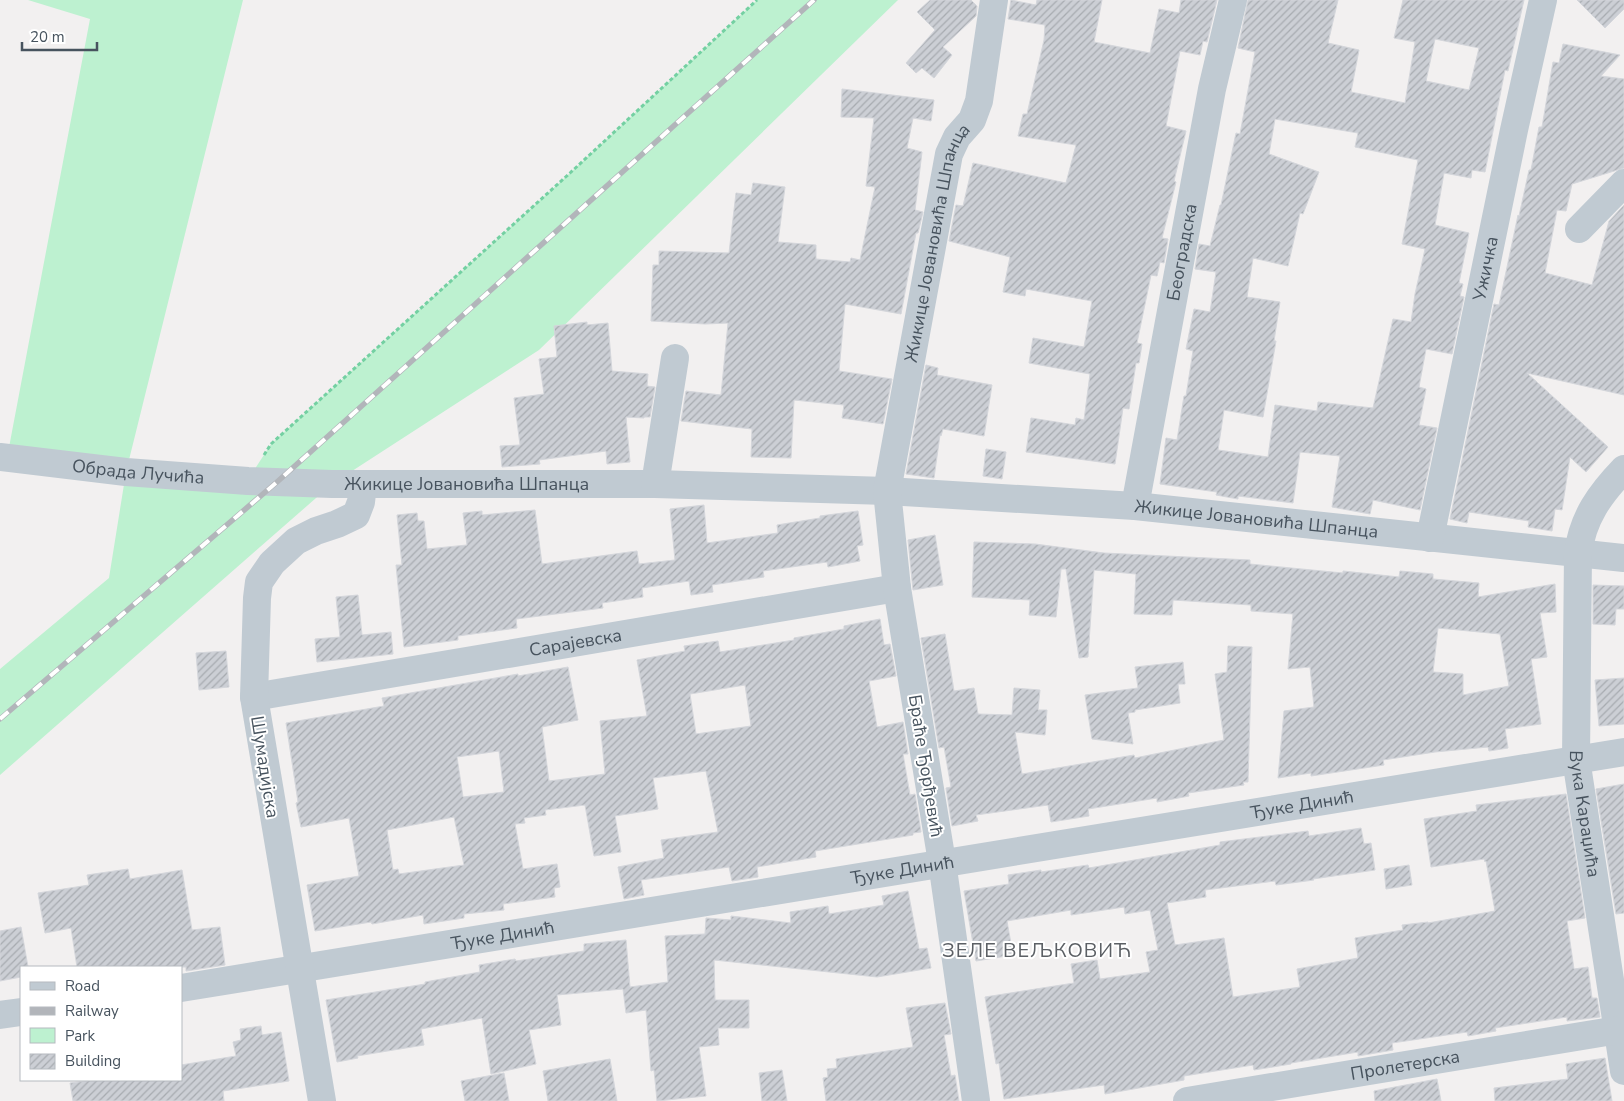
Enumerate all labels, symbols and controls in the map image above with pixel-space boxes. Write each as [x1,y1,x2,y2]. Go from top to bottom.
scale bar [22,20,98,52]
text: 20 m [30,27,65,47]
street label: Жикице Јовановића Шпанца [899,118,976,364]
street label: Београдска [1161,202,1203,303]
street label: Ужичка [1467,234,1504,304]
street label: Обрада Лучића [71,454,205,490]
street label: Жикице Јовановића Шпанца [344,472,589,496]
street label: Жикице Јовановића Шпанца [1133,494,1379,544]
street label: Сарајевска [527,623,624,662]
street label: Браће Ђорђевић [903,693,949,839]
street label: Шумадијска [245,714,285,820]
street label: Вука Караџића [1564,750,1606,879]
street label: Ђуке Динић [1249,784,1356,825]
street label: Ђуке Динић [849,850,956,890]
street label: Ђуке Динић [449,915,556,956]
district label: ЗЕЛЕ ВЕЉКОВИЋ [942,937,1132,964]
legend [20,966,182,1081]
text: Road [65,976,100,996]
text: Railway [65,1001,119,1021]
text: Park [65,1026,95,1046]
street label: Пролетерска [1349,1044,1462,1086]
text: Building [65,1051,121,1071]

